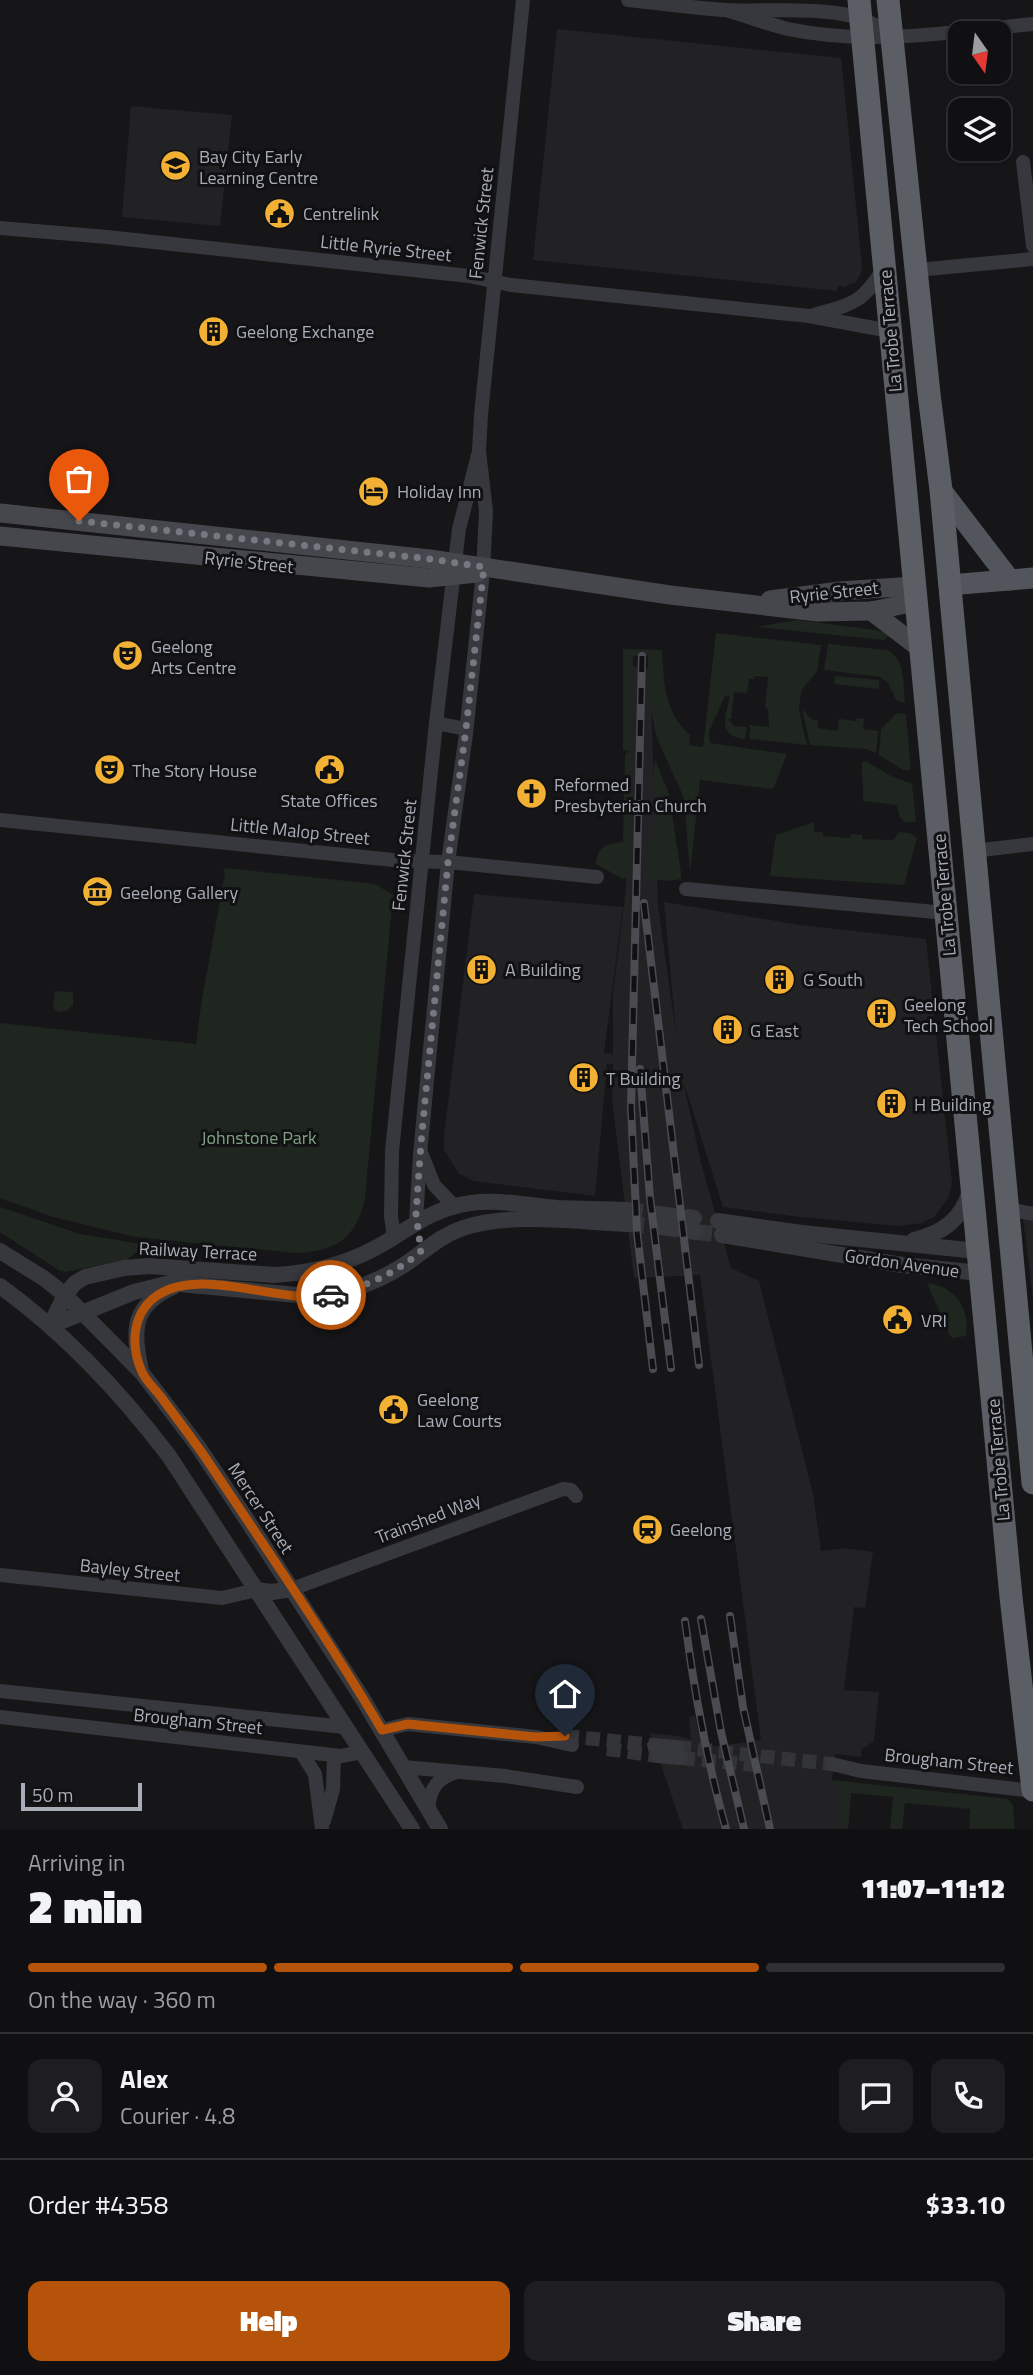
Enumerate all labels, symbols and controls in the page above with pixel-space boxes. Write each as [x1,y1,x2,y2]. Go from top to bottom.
north arrow [948,21,1012,84]
map controls [948,21,1011,161]
button: layers [948,98,1011,161]
place label: Bay City Early Learning Centre [199,143,318,191]
school or university icon: Bay City Early Learning Centre [159,149,193,183]
street label: Fenwick Street [462,165,500,280]
public building icon: Centrelink [263,196,297,230]
place label: Centrelink [303,200,380,227]
street label: Little Ryrie Street [319,228,454,268]
street label: La Trobe Terrace [871,269,909,393]
building icon: Geelong Exchange [196,314,230,348]
place label: Geelong Exchange [236,318,374,345]
pin [49,449,109,521]
icon: bag [60,460,98,498]
hotel icon: Holiday Inn [357,474,391,508]
place label: Holiday Inn [397,478,482,505]
street label: Ryrie Street [203,544,296,580]
street label: Ryrie Street [788,574,881,610]
place label: Geelong Arts Centre [151,633,236,681]
theatre icon: Geelong Arts Centre [111,639,145,673]
public building icon: State Offices [312,752,346,786]
theatre icon: The Story House [92,753,126,787]
place label: The Story House [132,757,257,784]
place label: Reformed Presbyterian Church [554,771,707,819]
church icon: Reformed Presbyterian Church [514,777,548,811]
place label: State Offices [280,787,378,814]
street label: Fenwick Street [385,797,423,912]
street label: Little Malop Street [229,810,372,852]
street label: La Trobe Terrace [925,833,963,957]
museum icon: Geelong Gallery [80,875,114,909]
place label: Geelong Gallery [120,879,239,906]
building icon: A Building [465,952,499,986]
place label: A Building [505,956,581,983]
building icon: G South [763,962,797,996]
place label: G South [803,966,863,993]
place label: Geelong Tech School [904,991,993,1039]
building icon: Geelong Tech School [864,997,898,1031]
building icon: G East [710,1013,744,1047]
place label: G East [750,1017,799,1044]
building icon: T Building [566,1061,600,1095]
place label: T Building [606,1065,681,1092]
building icon: H Building [874,1087,908,1121]
place label: H Building [914,1091,991,1118]
park label: Johnstone Park [201,1124,317,1151]
street label: Railway Terrace [138,1234,258,1268]
street label: Gordon Avenue [843,1242,961,1284]
courier [296,1260,366,1330]
icon: car [312,1276,350,1314]
public building icon: VRI [881,1303,915,1337]
place label: VRI [921,1307,947,1334]
place label: Geelong Law Courts [417,1386,502,1434]
public building icon: Geelong Law Courts [377,1392,411,1426]
street label: La Trobe Terrace [979,1398,1017,1522]
street label: Mercer Street [221,1457,301,1559]
street label: Trainshed Way [371,1485,485,1550]
station icon: Geelong [630,1512,664,1546]
place label: Geelong [670,1516,732,1543]
street label: Bayley Street [78,1551,182,1589]
pin [535,1664,595,1736]
icon: home [546,1675,584,1713]
street label: Brougham Street [132,1701,265,1741]
street label: Brougham Street [883,1741,1016,1781]
scale bar [21,1780,142,1812]
text: 50 m [32,1780,73,1809]
text: Arriving in [28,1845,125,1880]
text: 11:07–11:12 [861,1869,1005,1908]
text: 2 min [28,1871,142,1941]
text: On the way · 360 m [28,1982,216,2017]
button: person [28,2059,102,2133]
text: Alex [120,2059,168,2098]
button: chat [839,2059,913,2133]
button: phone [931,2059,1005,2133]
text: Courier · 4.8 [120,2098,235,2133]
text: Order #4358 [28,2185,168,2224]
text: $33.10 [926,2185,1005,2224]
button: Help [28,2281,510,2361]
button: Share [524,2281,1005,2361]

